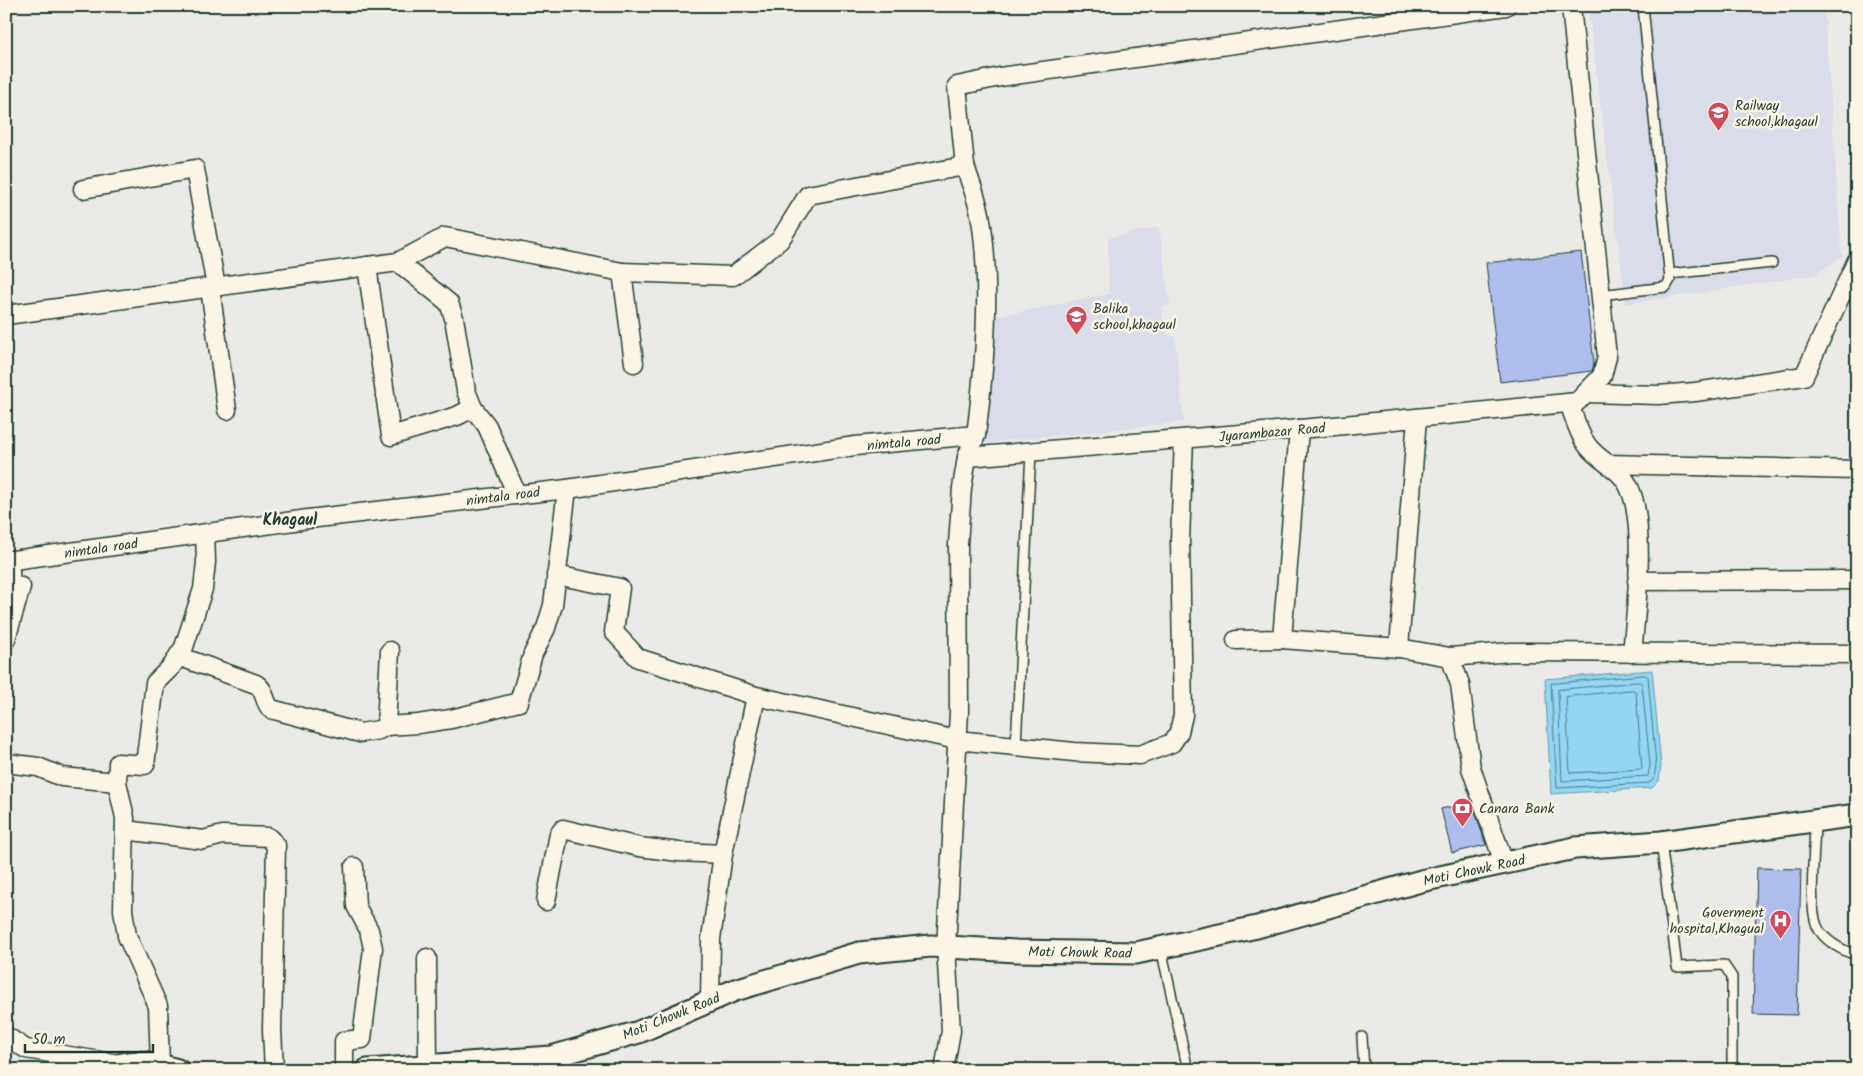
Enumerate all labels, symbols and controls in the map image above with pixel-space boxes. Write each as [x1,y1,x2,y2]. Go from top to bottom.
place label: Railway school,khagaul [1735,95,1819,133]
school or university icon: Railway school,khagaul [1707,101,1731,132]
place label: Balika school,khagaul [1093,298,1177,336]
school or university icon: Balika school,khagaul [1065,304,1089,335]
street label: Jyarambazar Road [1218,417,1327,449]
street label: nimtala road [866,429,943,457]
street label: nimtala road [465,481,542,512]
district label: Khagaul [263,508,318,533]
street label: nimtala road [63,533,140,565]
bank icon: Canara Bank [1451,796,1475,827]
place label: Canara Bank [1479,798,1555,820]
street label: Moti Chowk Road [1421,849,1528,893]
place label: Goverment hospital,Khagual [1670,902,1765,940]
hospital icon: Goverment hospital,Khagual [1768,908,1792,939]
street label: Moti Chowk Road [1028,941,1133,965]
street label: Moti Chowk Road [619,987,724,1047]
scale bar [25,1021,152,1053]
text: 50 m [32,1028,66,1052]

